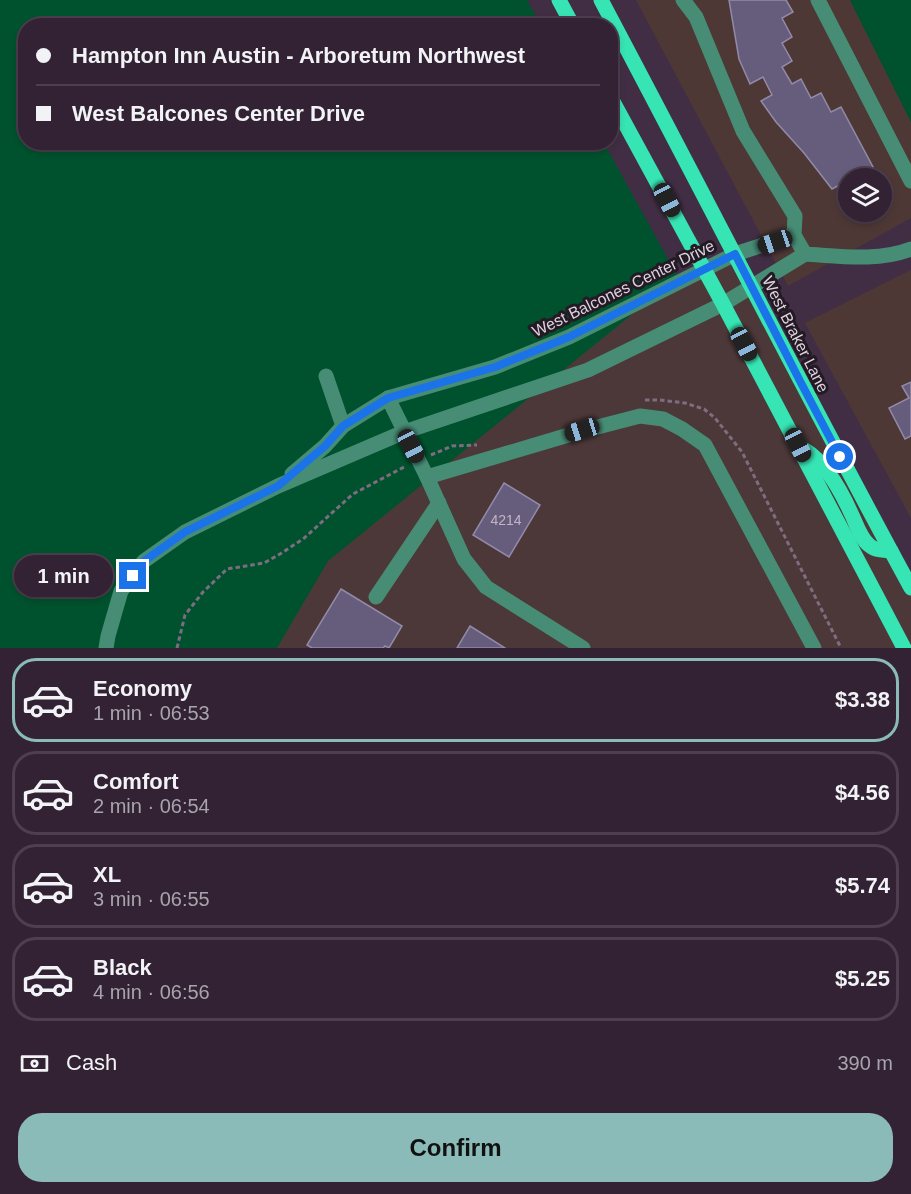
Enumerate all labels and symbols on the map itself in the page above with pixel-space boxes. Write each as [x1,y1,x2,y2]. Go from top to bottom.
car [651,180,683,220]
car [755,228,795,256]
street label: West Balcones Center Drive [529,237,717,340]
street label: West Braker Lane [759,273,832,395]
car [728,324,760,364]
car [562,416,602,444]
car [782,425,814,465]
car [395,426,427,466]
route start [826,443,853,470]
house number: 4214 [490,512,522,528]
callout: 1 min [13,555,112,597]
route end [119,562,146,589]

